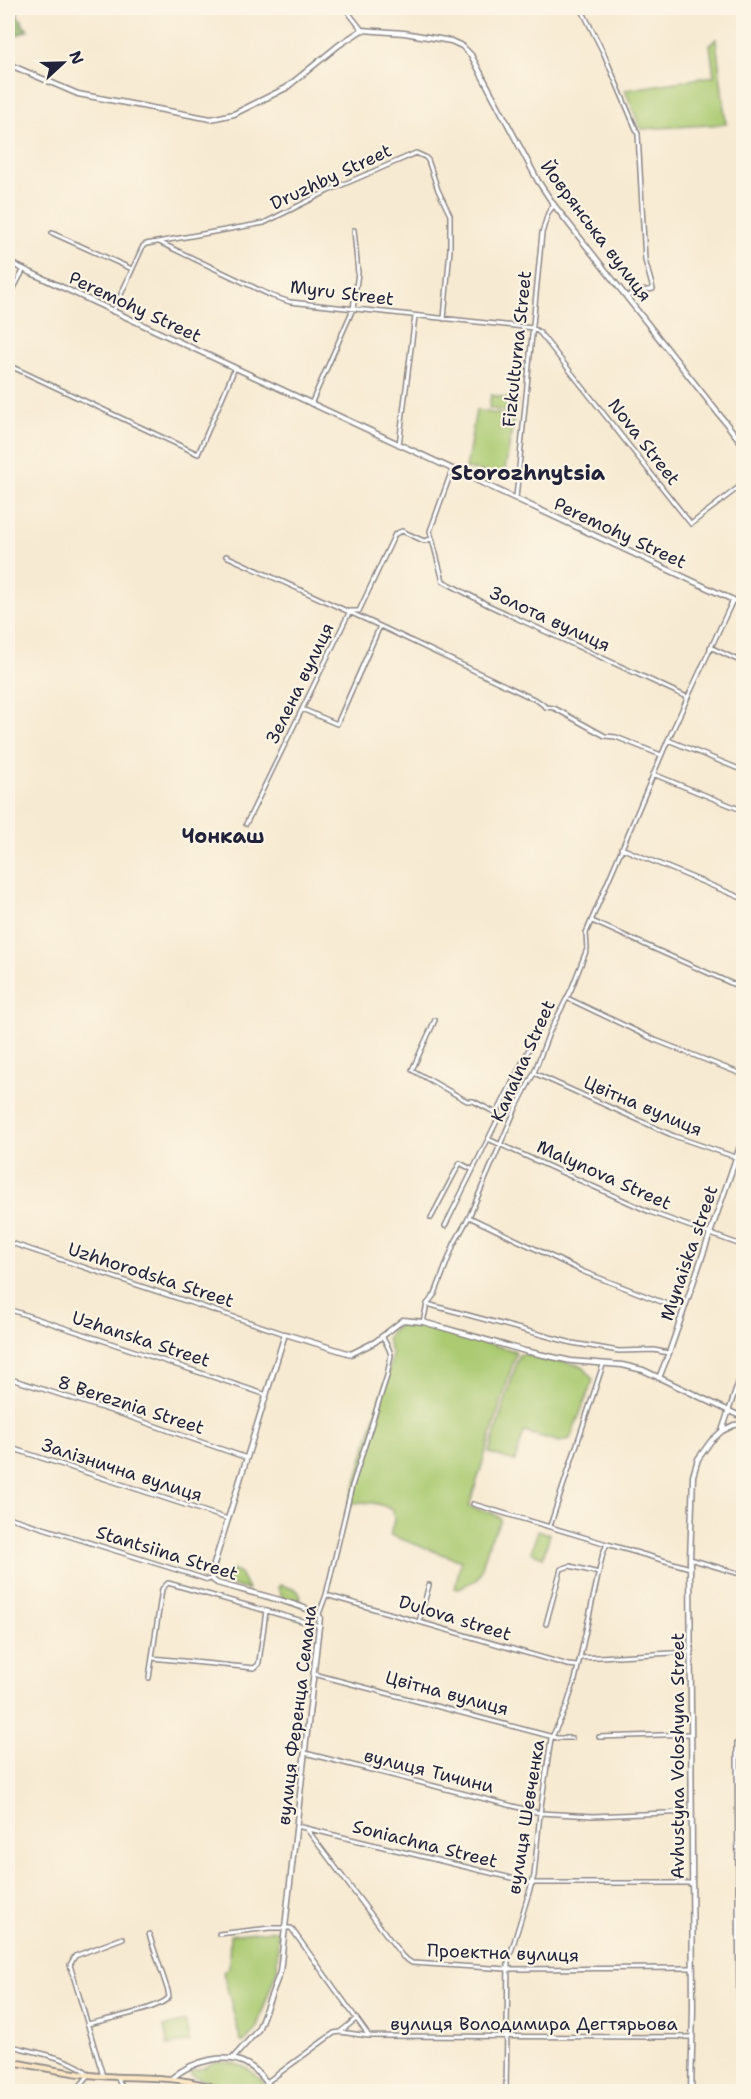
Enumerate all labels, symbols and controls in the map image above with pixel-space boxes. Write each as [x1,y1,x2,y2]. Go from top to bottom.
north arrow [33,33,93,93]
text: N [64,48,89,67]
street label: Druzhby Street [266,138,396,216]
street label: Йоврянська вулиця [535,155,657,307]
street label: Peremohy Street [65,266,205,348]
street label: Fizkulturna Street [497,269,537,429]
street label: Myru Street [289,275,395,311]
street label: Nova Street [603,394,685,490]
district label: Storozhnytsia [451,459,606,487]
street label: Peremohy Street [550,492,690,574]
street label: Золота вулиця [486,581,614,657]
street label: Зелена вулиця [260,619,340,747]
district label: Чонкаш [181,823,265,849]
street label: Kanalna Street [485,996,561,1126]
street label: Цвітна вулиця [580,1070,706,1142]
street label: Malynova Street [533,1135,675,1215]
street label: Mynaiska street [655,1182,723,1324]
street label: Uzhhorodska Street [65,1237,237,1313]
street label: Uzhanska Street [69,1305,213,1373]
street label: 8 Bereznia Street [55,1370,207,1440]
street label: Залізнична вулиця [39,1433,205,1507]
street label: Stantsiina Street [93,1520,241,1586]
street label: Dulova street [396,1589,514,1647]
street label: вулиця Ференца Семана [272,1604,322,1826]
street label: Avhustyna Voloshyna Street [666,1633,690,1879]
street label: Цвітна вулиця [383,1665,511,1721]
street label: вулиця Шевченка [502,1738,550,1896]
street label: вулиця Тичини [362,1743,497,1799]
street label: Soniachna Street [350,1814,500,1874]
street label: Проектна вулиця [426,1938,580,1968]
street label: вулиця Володимира Дегтярьова [390,2012,678,2036]

